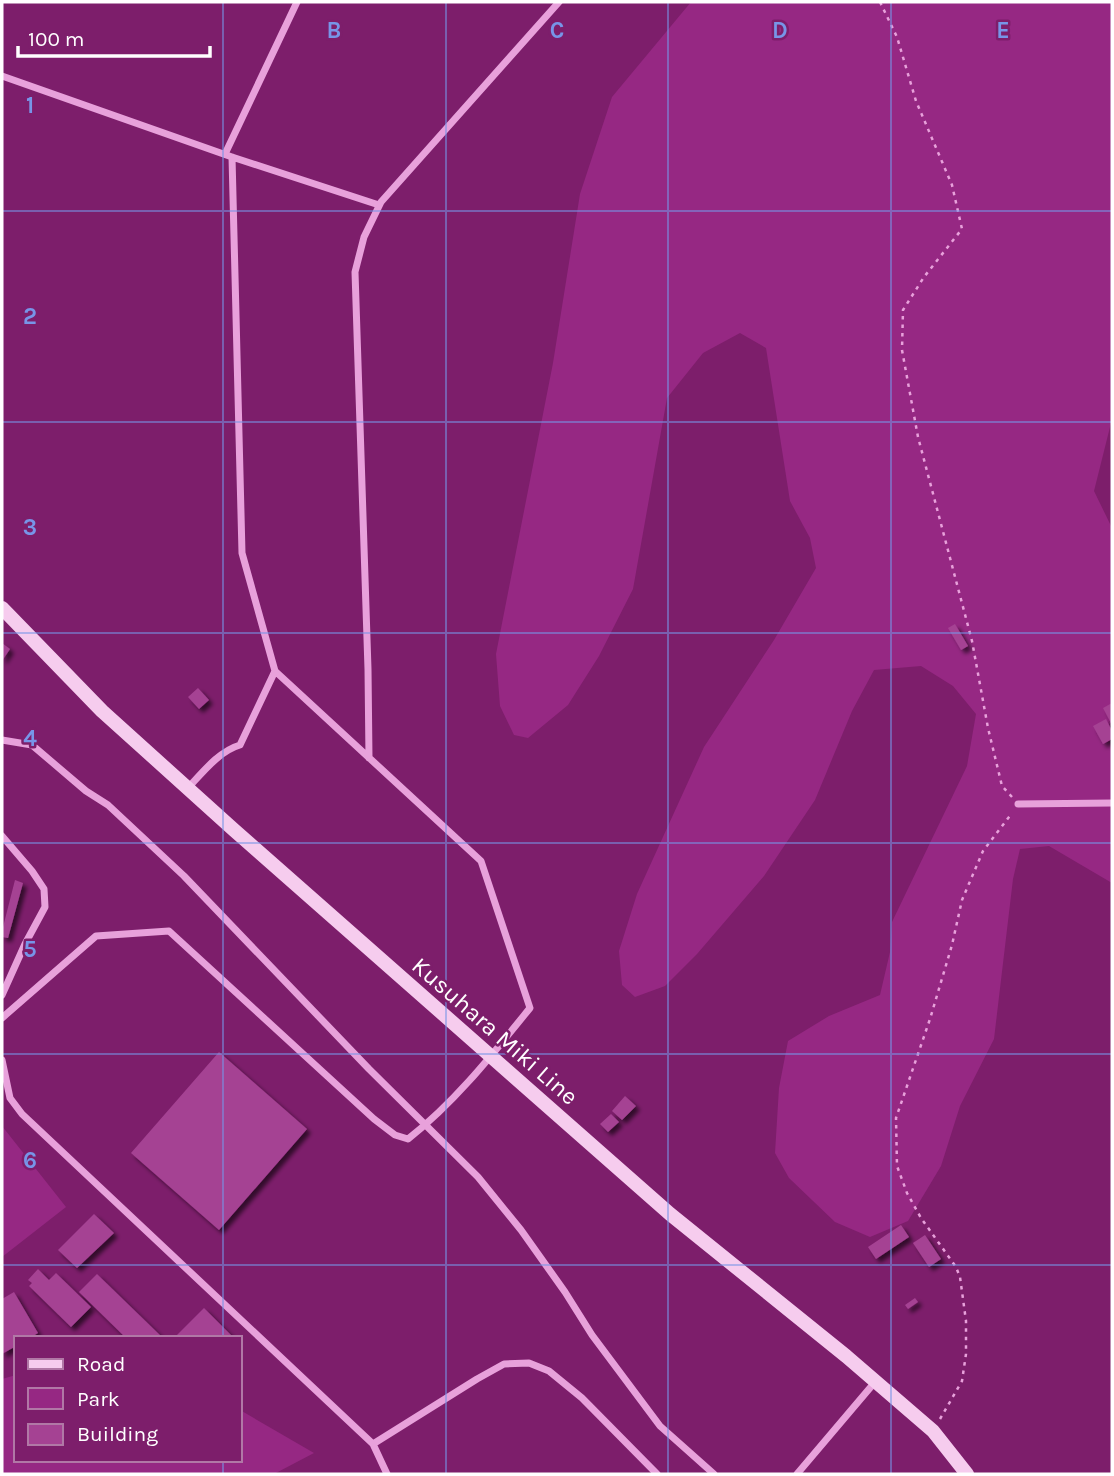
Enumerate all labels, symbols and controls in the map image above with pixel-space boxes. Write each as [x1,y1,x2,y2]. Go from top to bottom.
scale bar [18,14,210,58]
text: B [327,17,341,44]
text: C [550,17,564,44]
text: D [772,17,788,44]
text: E [996,17,1010,44]
text: 100 m [28,27,85,51]
text: 1 [26,92,34,119]
text: 2 [23,303,37,330]
text: 3 [23,514,37,541]
text: 4 [23,725,37,752]
text: 5 [23,936,37,963]
street label: Kusuhara Miki Line [406,951,584,1111]
text: 6 [23,1147,37,1174]
legend [14,1336,242,1462]
text: Road [77,1352,125,1376]
text: Park [77,1387,120,1411]
text: Building [77,1422,158,1446]

